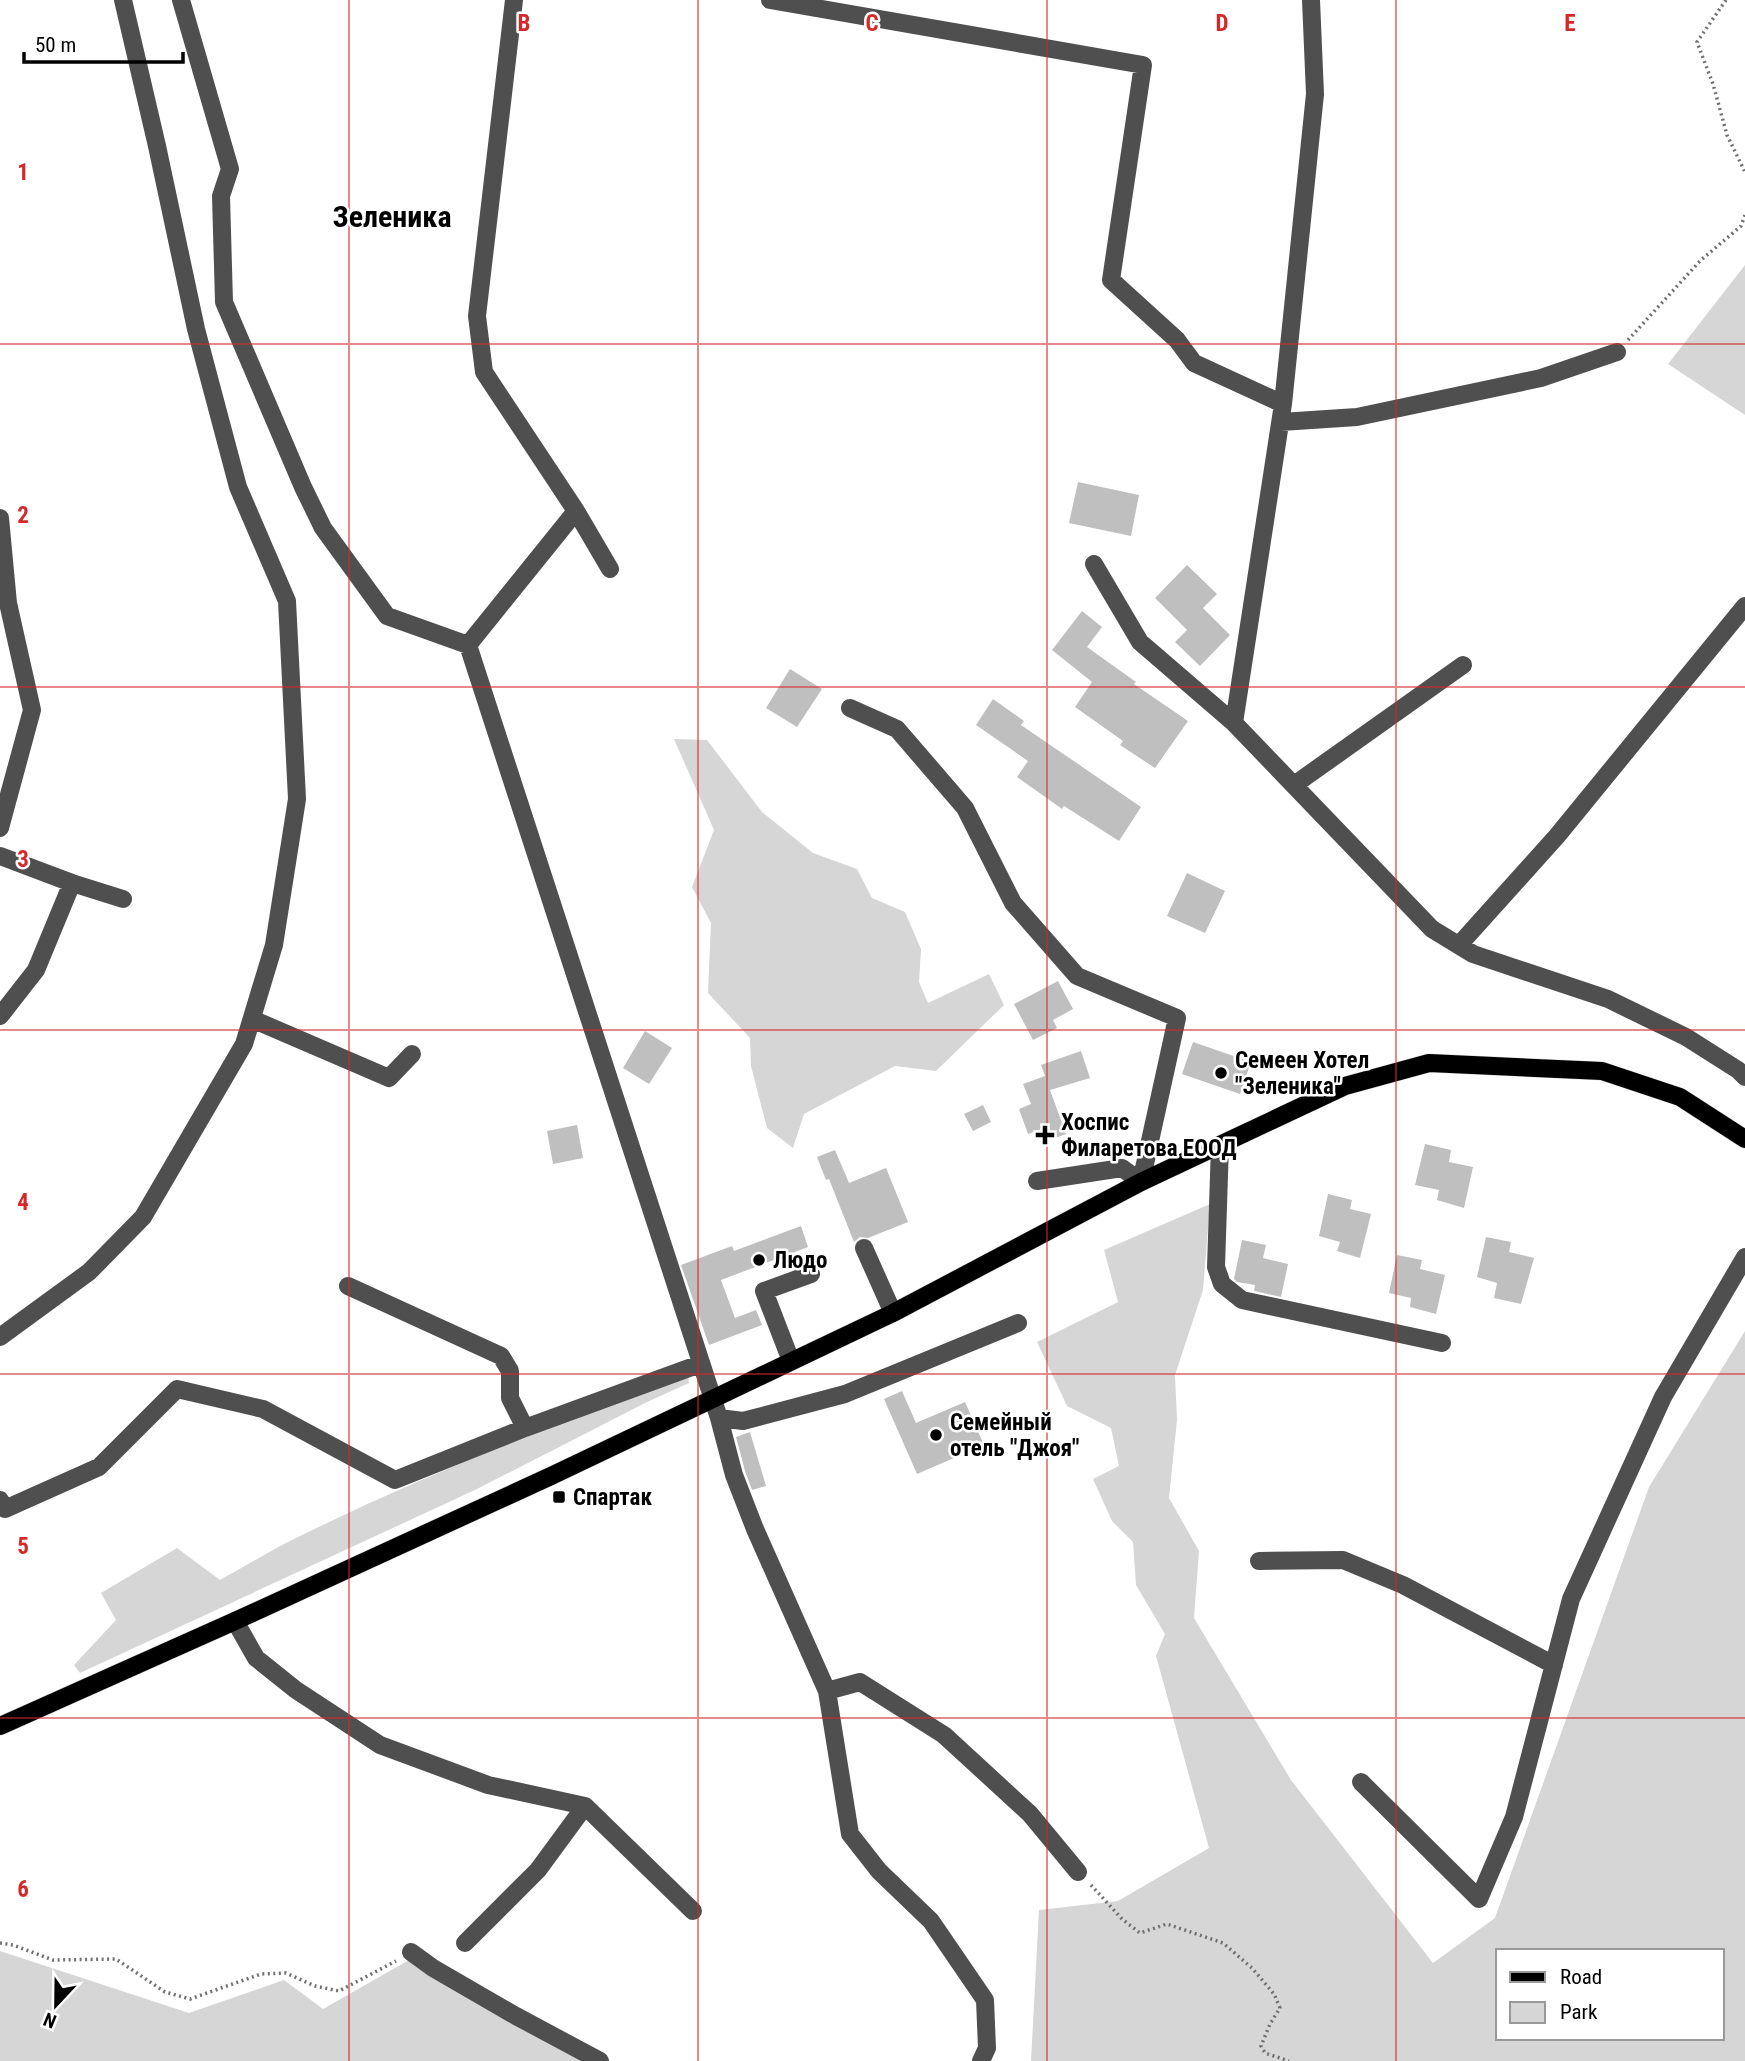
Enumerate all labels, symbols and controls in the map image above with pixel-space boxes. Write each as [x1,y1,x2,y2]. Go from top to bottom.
text: B [518,10,530,37]
text: C [865,10,879,37]
text: D [1216,10,1229,37]
text: E [1564,10,1576,37]
scale bar [24,21,184,65]
text: 50 m [35,33,76,57]
text: 1 [17,159,29,186]
district label: Зеленика [332,199,452,234]
text: 2 [17,502,29,529]
text: 3 [17,846,29,873]
place label: Семеен Хотел "Зеленика" [1235,1047,1369,1100]
marker: Семеен Хотел "Зеленика" [1213,1065,1229,1081]
place label: Хоспис Филаретова ЕООД [1061,1109,1237,1162]
marker: Хоспис Филаретова ЕООД [1035,1125,1055,1145]
text: 4 [17,1189,29,1216]
place label: Людо [773,1247,828,1274]
marker: Людо [751,1252,767,1268]
place label: Семейный отель "Джоя" [950,1409,1079,1462]
marker: Семейный отель "Джоя" [928,1427,944,1443]
place label: Спартак [573,1484,652,1511]
marker: Спартак [551,1489,567,1505]
text: 5 [17,1533,29,1560]
text: 6 [17,1876,29,1903]
legend [1496,1949,1724,2040]
text: Road [1560,1965,1602,1989]
north arrow [21,1970,91,2040]
text: Park [1560,2000,1598,2024]
text: N [40,2007,60,2033]

